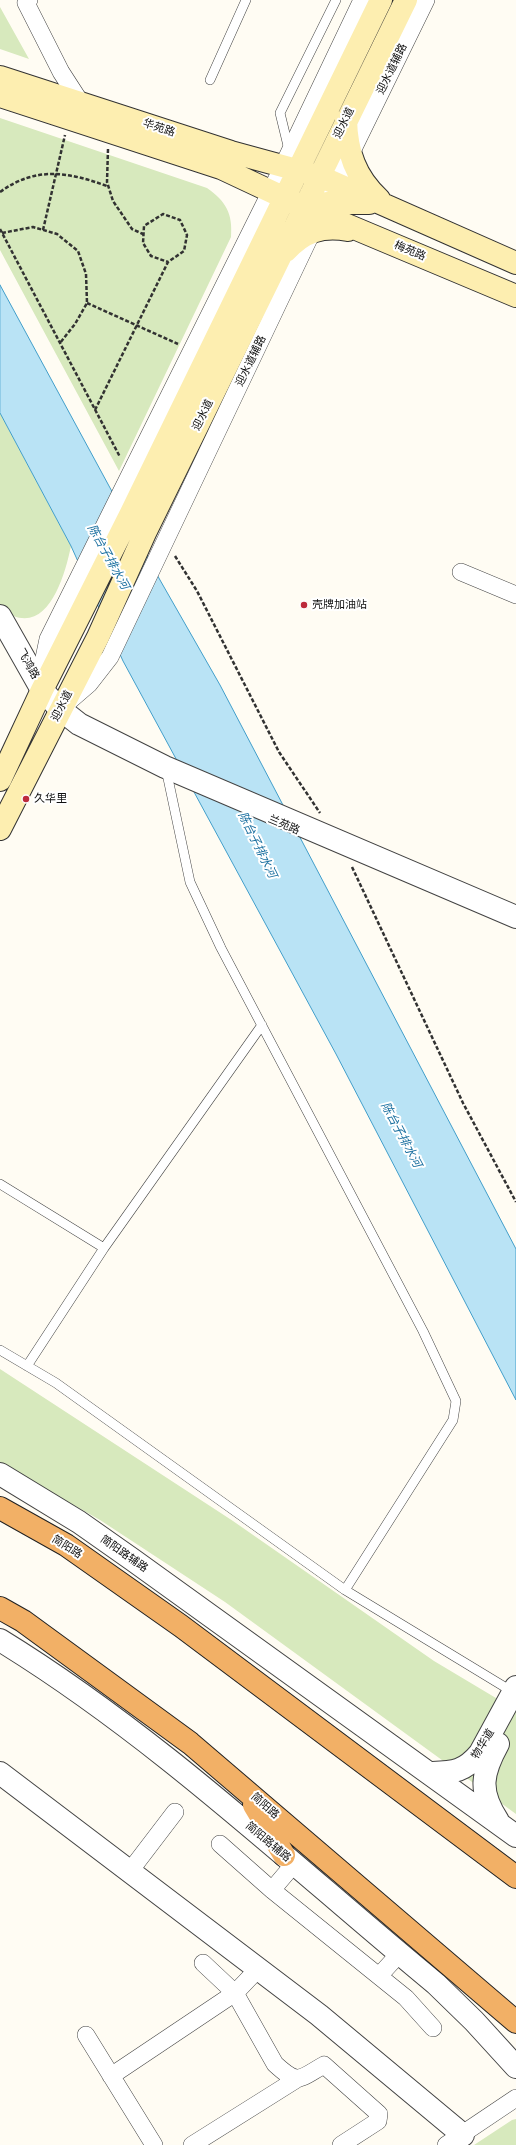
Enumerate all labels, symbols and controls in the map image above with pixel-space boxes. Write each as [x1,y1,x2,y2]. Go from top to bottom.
street label: 迎水道辅路 [374,41,410,97]
street label: 迎水道 [331,105,357,141]
street label: 华苑路 [141,117,177,139]
street label: 梅苑路 [392,238,428,264]
street label: 迎水道辅路 [233,333,269,389]
street label: 迎水道 [190,397,216,433]
water label: 陈台子排水河 [84,522,132,592]
place label: 壳牌加油站 [312,598,367,612]
marker: 壳牌加油站 [299,600,309,610]
street label: 飞鸿路 [14,646,42,682]
street label: 迎水道 [49,688,75,724]
place label: 久华里 [34,792,67,806]
marker: 久华里 [21,794,31,804]
water label: 陈台子排水河 [235,809,279,881]
street label: 兰苑路 [266,812,302,838]
water label: 陈台子排水河 [378,1100,424,1170]
street label: 简阳路 [50,1533,84,1561]
street label: 简阳路辅路 [98,1533,150,1575]
street label: 物华道 [469,1727,497,1761]
street label: 简阳路 [248,1790,282,1822]
street label: 简阳路辅路 [243,1819,293,1865]

